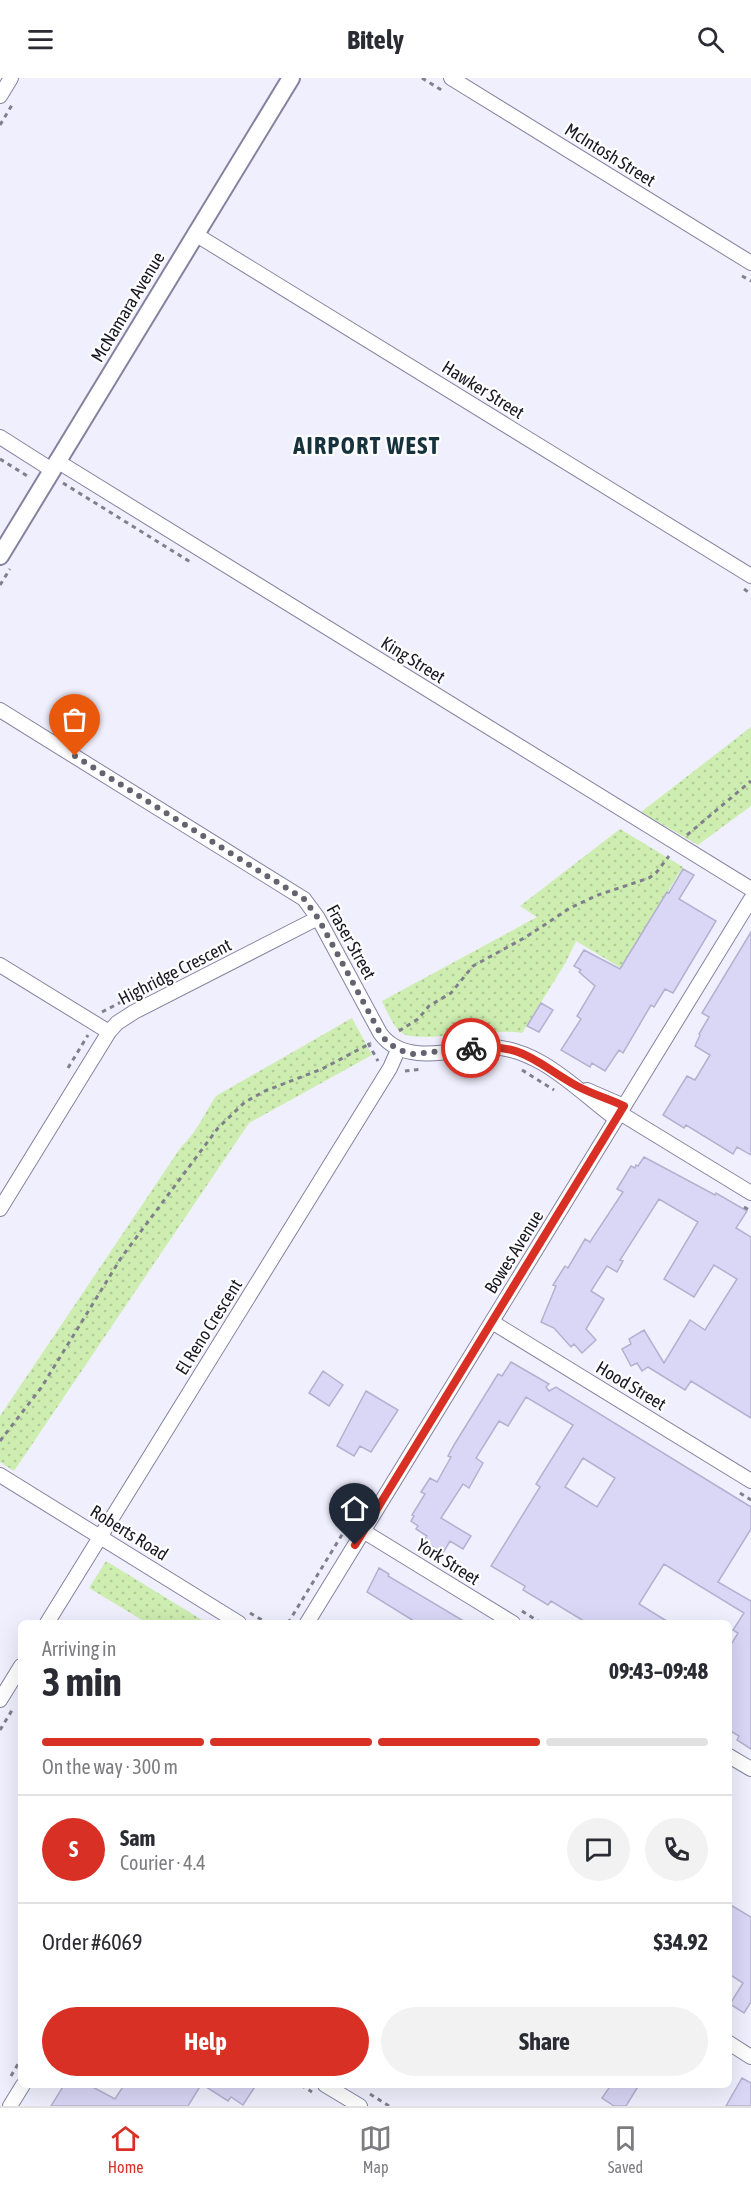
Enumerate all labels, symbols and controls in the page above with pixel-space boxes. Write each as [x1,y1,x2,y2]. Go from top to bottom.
icon: menu [24,23,57,56]
icon: search [694,23,727,56]
text: Bitely [347,24,404,55]
street label: McIntosh Street [561,119,659,191]
street label: McNamara Avenue [86,248,169,366]
street label: Hawker Street [438,356,528,423]
district label: AIRPORT WEST [292,432,441,459]
street label: King Street [377,632,449,687]
pin [49,694,100,756]
icon: bag [58,703,91,736]
street label: Fraser Street [322,901,381,983]
street label: Highridge Crescent [115,934,235,1009]
courier [441,1018,501,1078]
icon: bike [455,1032,488,1065]
street label: Bowes Avenue [480,1206,547,1297]
street label: El Reno Crescent [171,1275,246,1378]
street label: Hood Street [592,1357,670,1415]
pin [329,1483,380,1545]
icon: home [338,1492,371,1525]
street label: Roberts Road [87,1500,172,1565]
street label: York Street [413,1534,484,1589]
text: Arriving in [42,1637,116,1660]
text: 09:43–09:48 [609,1658,708,1684]
text: 3 min [42,1660,122,1704]
text: On the way · 300 m [42,1755,178,1778]
button: chat [567,1818,630,1881]
button: phone [645,1818,708,1881]
text: Sam [120,1825,155,1851]
text: S [69,1836,78,1862]
text: Courier · 4.4 [120,1851,206,1874]
text: Order #6069 [42,1929,142,1955]
text: $34.92 [653,1929,708,1955]
button: Help [42,2007,369,2076]
button: Share [381,2007,708,2076]
tab: Home [108,2122,143,2176]
tab: Map [359,2122,392,2176]
tab: Saved [608,2122,643,2176]

